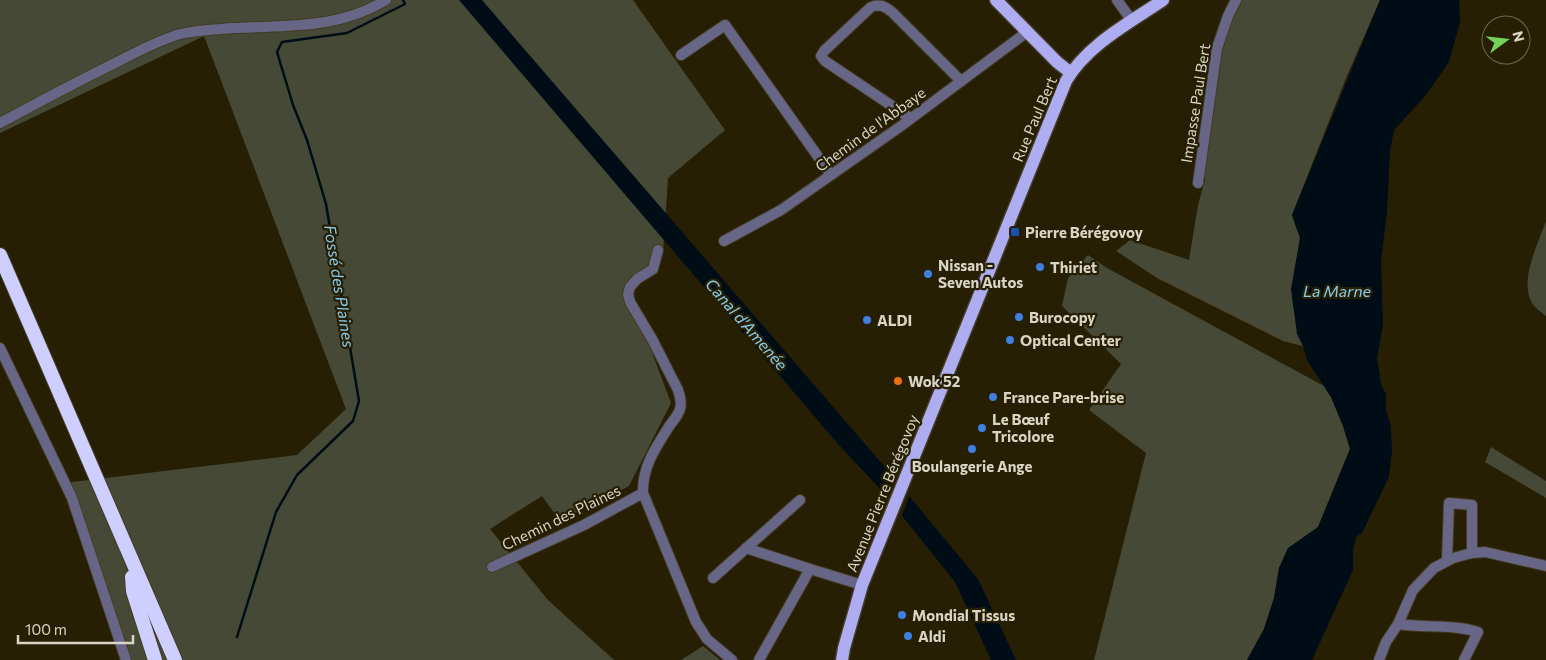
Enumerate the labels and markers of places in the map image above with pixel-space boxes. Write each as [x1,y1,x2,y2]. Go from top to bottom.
place label: Pierre Bérégovoy [1025,223,1144,241]
marker: Pierre Bérégovoy [1009,226,1021,238]
place label: Nissan - Seven Autos [938,256,1023,291]
place label: Thiriet [1050,258,1097,276]
marker: Thiriet [1034,261,1046,273]
marker: Nissan - Seven Autos [922,268,934,280]
place label: Burocopy [1029,308,1096,326]
place label: ALDI [877,311,912,329]
marker: Burocopy [1013,311,1025,323]
marker: ALDI [861,314,873,326]
place label: Optical Center [1020,331,1121,349]
marker: Optical Center [1004,334,1016,346]
place label: Wok 52 [908,372,960,390]
marker: Wok 52 [892,375,904,387]
place label: France Pare-brise [1003,388,1124,406]
marker: France Pare-brise [987,391,999,403]
place label: Le Bœuf Tricolore [992,410,1054,445]
marker: Le Bœuf Tricolore [976,422,988,434]
marker: Boulangerie Ange [966,443,978,455]
place label: Boulangerie Ange [912,457,1032,475]
place label: Mondial Tissus [912,606,1015,624]
marker: Mondial Tissus [896,609,908,621]
place label: Aldi [918,627,946,645]
marker: Aldi [902,630,914,642]

